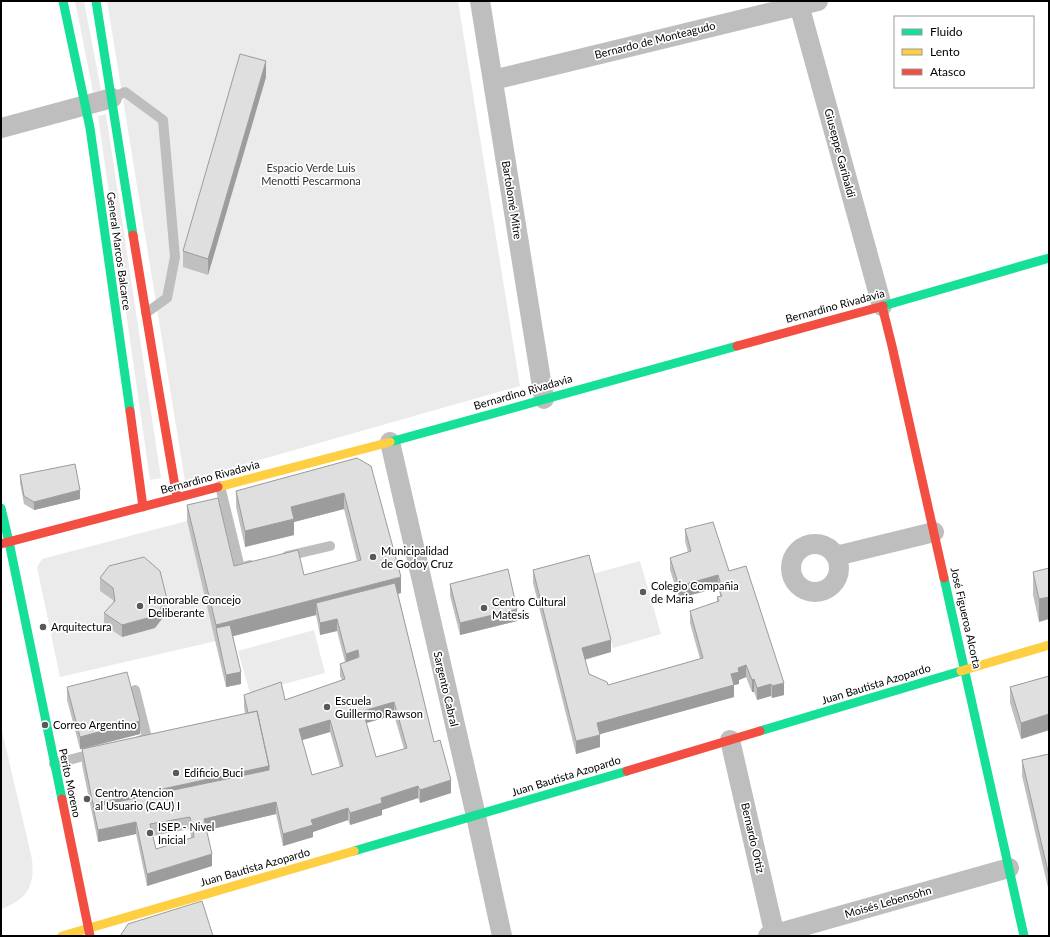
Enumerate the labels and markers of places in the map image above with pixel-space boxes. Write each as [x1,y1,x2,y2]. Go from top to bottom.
place label: Municipalidad de Godoy Cruz [381,544,453,570]
marker: Municipalidad de Godoy Cruz [368,552,378,562]
place label: Colegio Compañia de Maria [651,579,739,605]
marker: Colegio Compañia de Maria [638,587,648,597]
place label: Honorable Concejo Deliberante [148,593,241,619]
place label: Centro Cultural Matesis [492,595,566,621]
marker: Honorable Concejo Deliberante [135,601,145,611]
marker: Centro Cultural Matesis [479,603,489,613]
place label: Arquitectura [51,620,112,633]
marker: Arquitectura [38,622,48,632]
place label: Escuela Guillermo Rawson [335,694,423,720]
marker: Escuela Guillermo Rawson [322,702,332,712]
place label: Correo Argentino [53,718,137,731]
marker: Correo Argentino [40,720,50,730]
place label: Edificio Buci [184,766,244,779]
marker: Edificio Buci [171,768,181,778]
place label: Centro Atencion al Usuario (CAU) I [95,786,180,812]
marker: Centro Atencion al Usuario (CAU) I [82,794,92,804]
place label: ISEP - Nivel Inicial [158,820,214,846]
marker: ISEP - Nivel Inicial [145,828,155,838]

